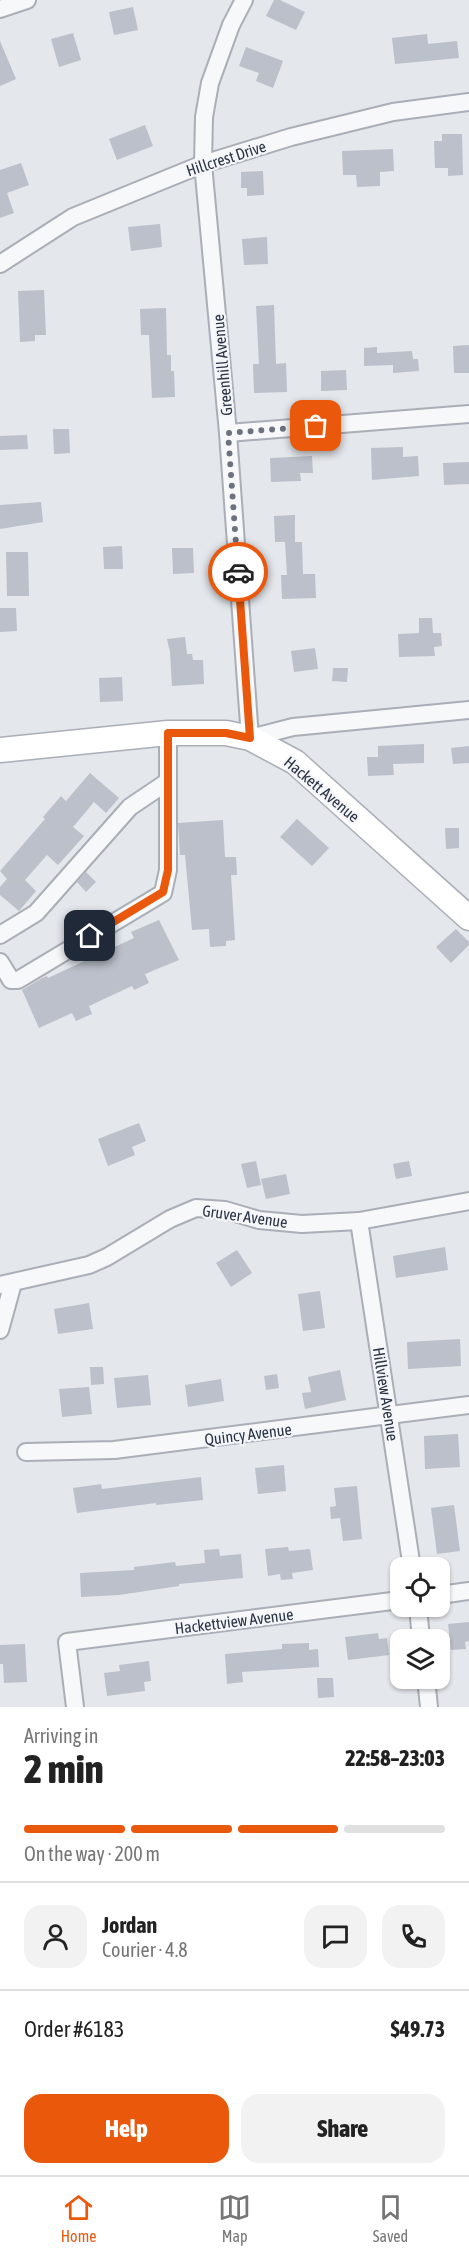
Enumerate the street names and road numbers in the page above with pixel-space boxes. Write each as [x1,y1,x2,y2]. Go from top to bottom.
street label: Hillcrest Drive [184,137,268,179]
street label: Greenhill Avenue [209,314,235,416]
street label: Hackett Avenue [281,752,363,826]
street label: Gruver Avenue [201,1201,289,1231]
street label: Hillview Avenue [370,1346,402,1442]
street label: Quincy Avenue [203,1420,293,1449]
street label: Hackettview Avenue [174,1605,294,1637]

